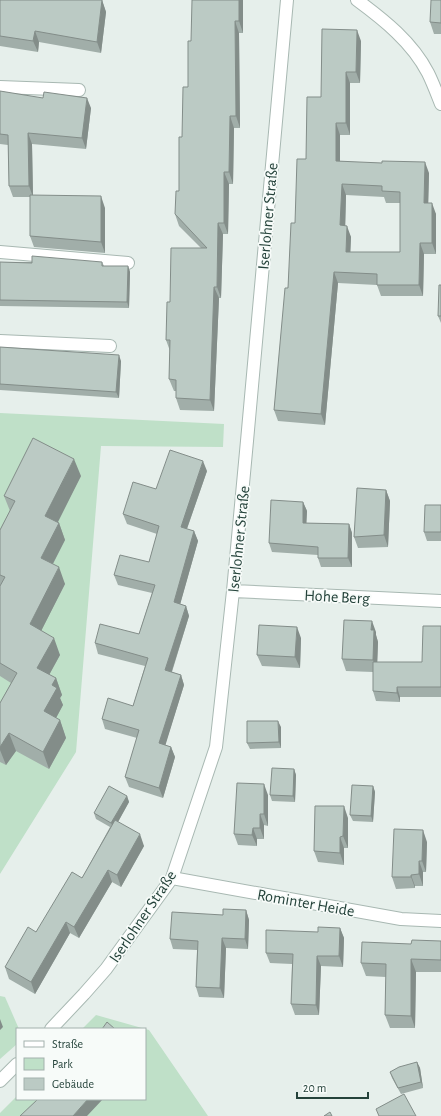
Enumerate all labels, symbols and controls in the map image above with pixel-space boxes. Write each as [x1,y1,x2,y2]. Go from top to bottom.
street label: Iserlohner Straße [255,162,281,270]
street label: Iserlohner Straße [225,485,253,593]
street label: Hohe Berg [304,587,370,607]
street label: Iserlohner Straße [106,868,179,965]
street label: Rominter Heide [256,887,356,919]
legend [16,1028,146,1100]
text: Straße [52,1038,83,1050]
text: Park [52,1058,73,1070]
scale bar [297,1074,368,1100]
text: Gebäude [52,1078,94,1090]
text: 20 m [303,1082,326,1094]

